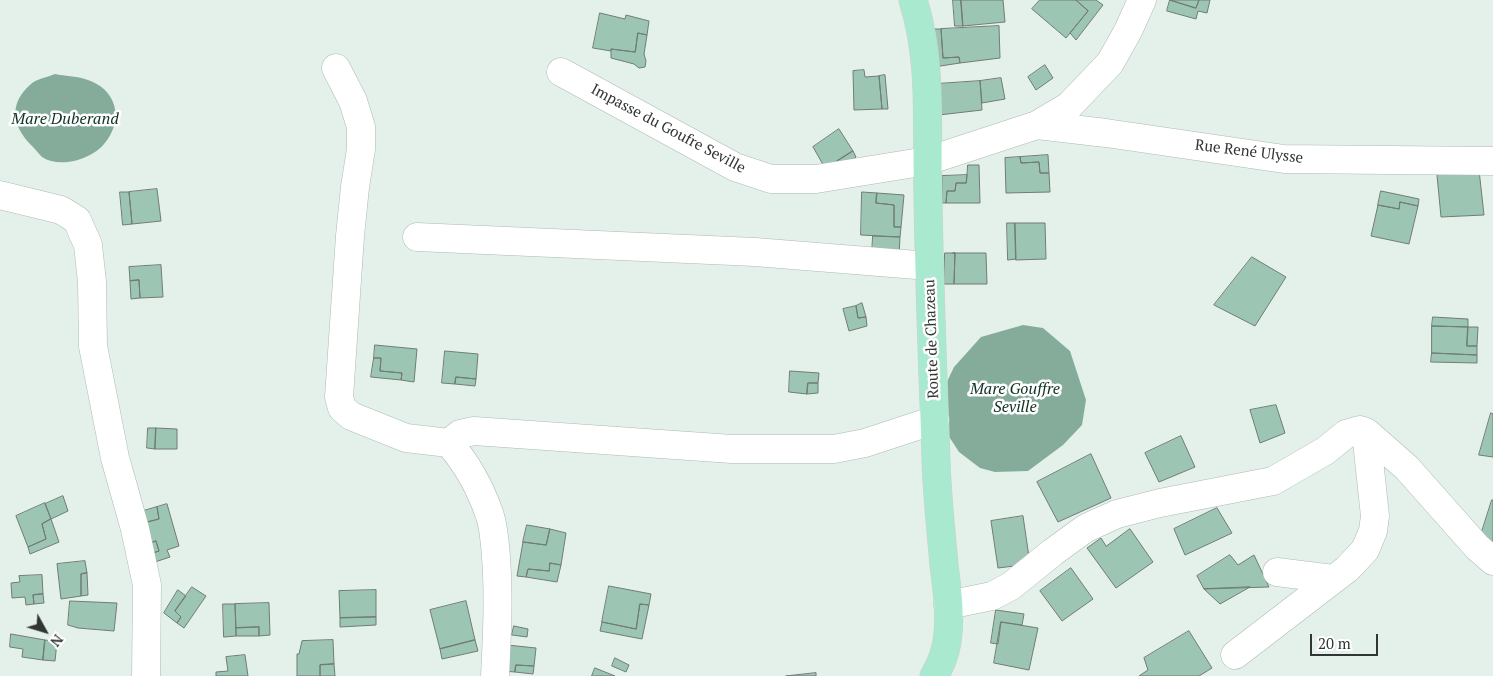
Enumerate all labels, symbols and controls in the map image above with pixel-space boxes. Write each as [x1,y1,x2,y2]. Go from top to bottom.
street label: Impasse du Goufre Seville [588,81,748,177]
water label: Mare Duberand [11,109,119,129]
street label: Rue René Ulysse [1194,136,1304,168]
street label: Route de Chazeau [921,279,943,399]
water label: Mare Gouffre Seville [970,379,1060,417]
north arrow [20,606,70,656]
scale bar [1313,624,1380,656]
text: N [46,631,68,651]
text: 20 m [1318,633,1351,653]

